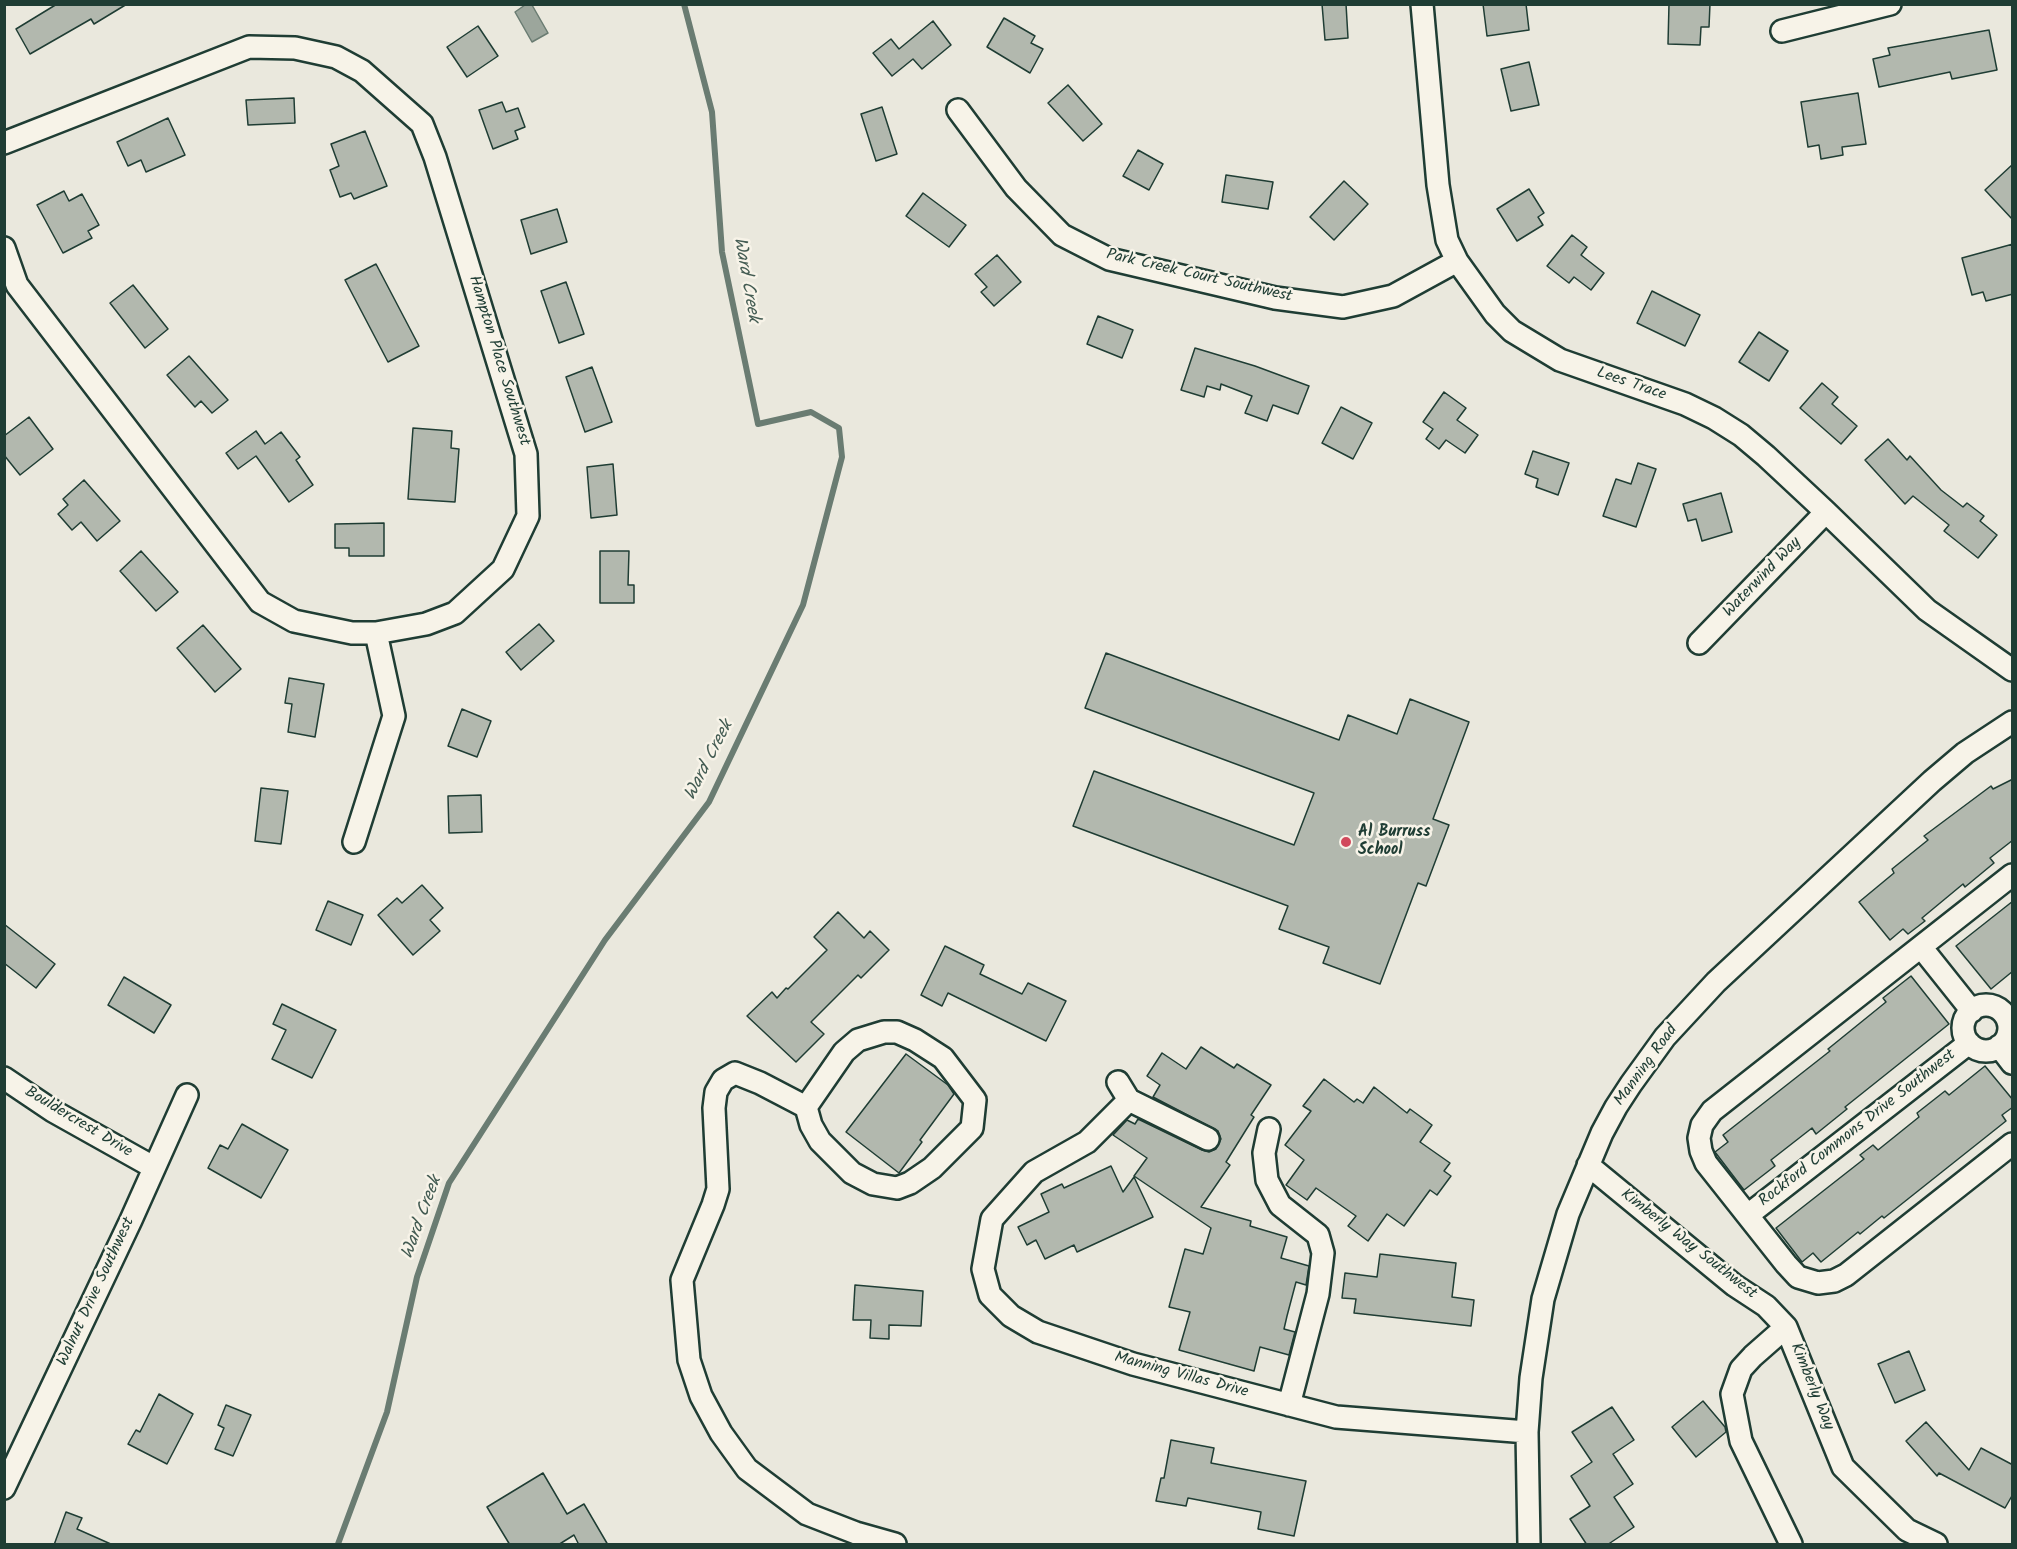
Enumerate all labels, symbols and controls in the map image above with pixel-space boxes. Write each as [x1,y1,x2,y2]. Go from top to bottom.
water label: Ward Creek [727,236,763,324]
street label: Park Creek Court Southwest [1104,246,1294,308]
street label: Hampton Place Southwest [463,274,533,448]
street label: Lees Trace [1594,364,1668,406]
street label: Waterwind Way [1720,534,1806,622]
water label: Ward Creek [681,718,739,804]
place label: Al Burruss School [1358,823,1431,861]
marker: Al Burruss School [1339,835,1353,849]
street label: Manning Road [1611,1022,1683,1110]
street label: Rockford Commons Drive Southwest [1756,1046,1960,1212]
street label: Bouldercrest Drive [21,1083,135,1163]
water label: Ward Creek [398,1174,448,1262]
street label: Kimberly Way Southwest [1616,1186,1760,1304]
street label: Walnut Drive Southwest [54,1215,140,1369]
street label: Kimberly Way [1785,1341,1837,1433]
street label: Manning Villas Drive [1112,1349,1250,1403]

